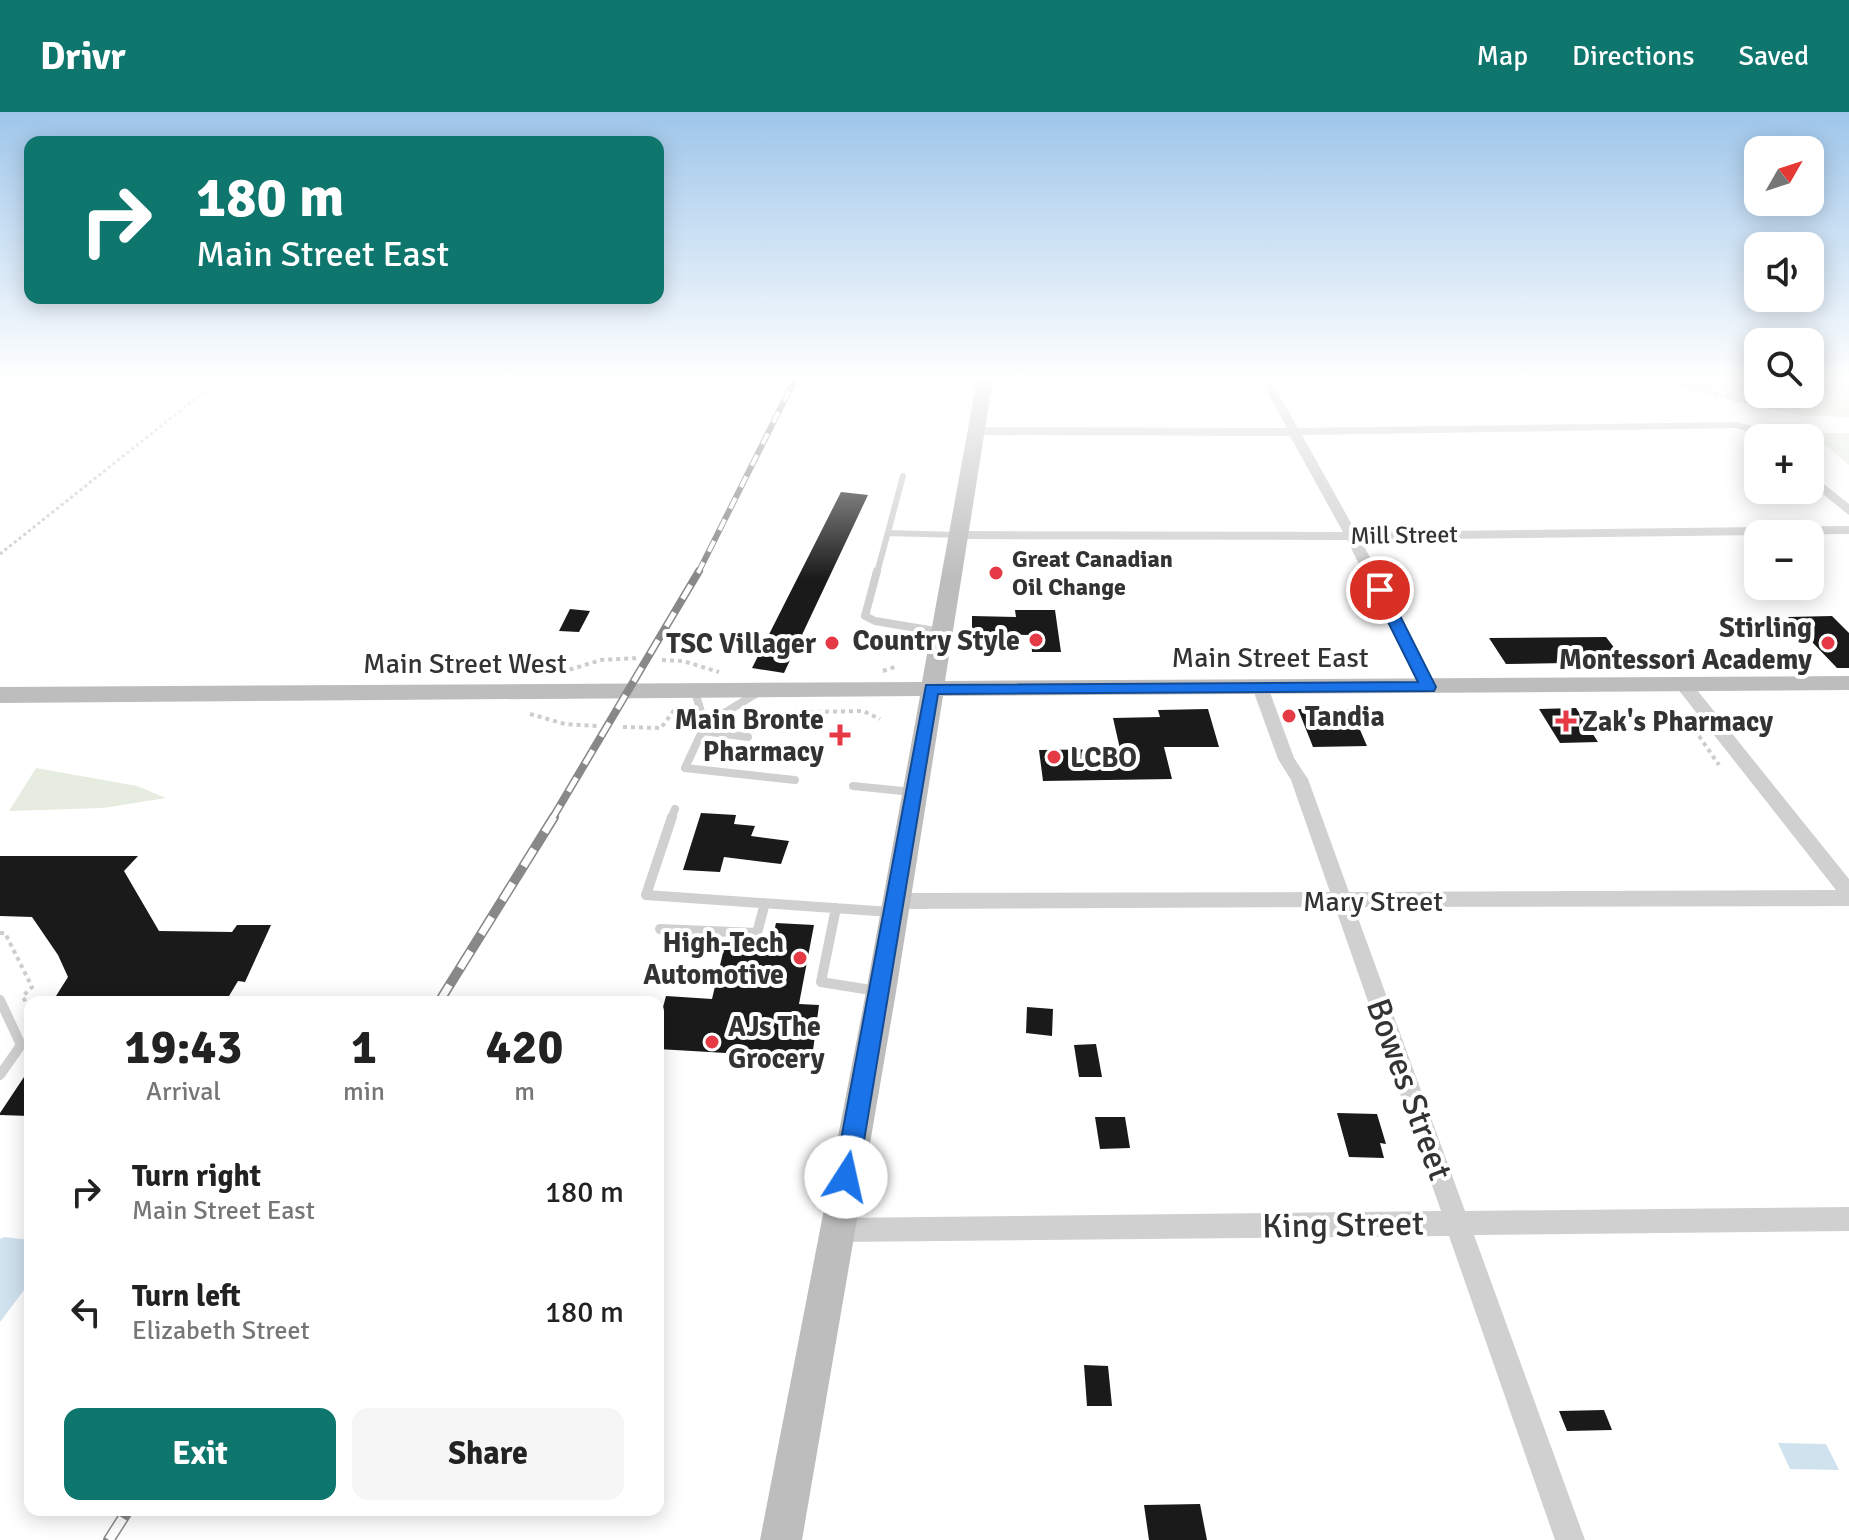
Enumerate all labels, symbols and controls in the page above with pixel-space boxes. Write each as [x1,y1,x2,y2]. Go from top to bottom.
text: Drivr [40,33,126,80]
text: Map [1476,39,1528,73]
text: Directions [1572,39,1694,73]
text: Saved [1738,39,1809,73]
north arrow [1744,136,1824,216]
map controls [1744,136,1824,600]
text: 180 m [196,163,344,232]
icon: right [64,168,168,272]
text: Main Street East [196,232,449,277]
button: sound [1744,232,1824,312]
button: search [1744,328,1824,408]
button: + [1744,424,1824,504]
street label: Mill Street [1350,519,1458,551]
button: − [1744,520,1824,600]
place label: Great Canadian Oil Change [1012,544,1173,602]
pin [1346,556,1414,624]
marker: Great Canadian Oil Change [987,564,1005,582]
icon: arrive [1358,568,1402,612]
place label: Stirling Montessori Academy [1559,611,1812,677]
place label: Country Style [852,624,1020,658]
place label: TSC Villager [666,627,817,661]
marker: Country Style [1027,631,1045,649]
marker: TSC Villager [823,634,841,652]
marker: Stirling Montessori Academy [1819,634,1837,652]
street label: Main Street East [1172,641,1369,675]
street label: Main Street West [363,647,567,681]
place label: Tandia [1305,700,1385,734]
place label: Main Bronte Pharmacy [674,703,824,769]
place label: Zak's Pharmacy [1582,705,1773,739]
marker: Tandia [1280,707,1298,725]
marker: Zak's Pharmacy [1557,712,1575,730]
marker: Main Bronte Pharmacy [831,726,849,744]
place label: LCBO [1070,741,1137,775]
marker: LCBO [1045,748,1063,766]
street label: Mary Street [1303,885,1443,919]
place label: High-Tech Automotive [643,926,784,992]
marker: High-Tech Automotive [791,949,809,967]
street label: Bowes Street [1357,993,1461,1186]
place label: AJs The Grocery [728,1010,825,1076]
text: 19:43 [125,1018,242,1077]
text: 1 [351,1018,377,1077]
text: 420 [486,1018,563,1077]
marker: AJs The Grocery [703,1033,721,1051]
text: Arrival [146,1076,221,1108]
text: min [343,1076,385,1108]
text: m [514,1076,535,1108]
position arrow [804,1135,888,1219]
text: Turn right [132,1158,261,1195]
icon: right [64,1170,108,1214]
text: 180 m [545,1174,624,1211]
text: Main Street East [132,1195,315,1227]
street label: King Street [1262,1203,1424,1247]
text: Turn left [132,1278,241,1315]
icon: left [64,1290,108,1334]
text: 180 m [545,1294,624,1331]
text: Elizabeth Street [132,1315,310,1347]
button: Exit [64,1408,336,1500]
button: Share [352,1408,624,1500]

